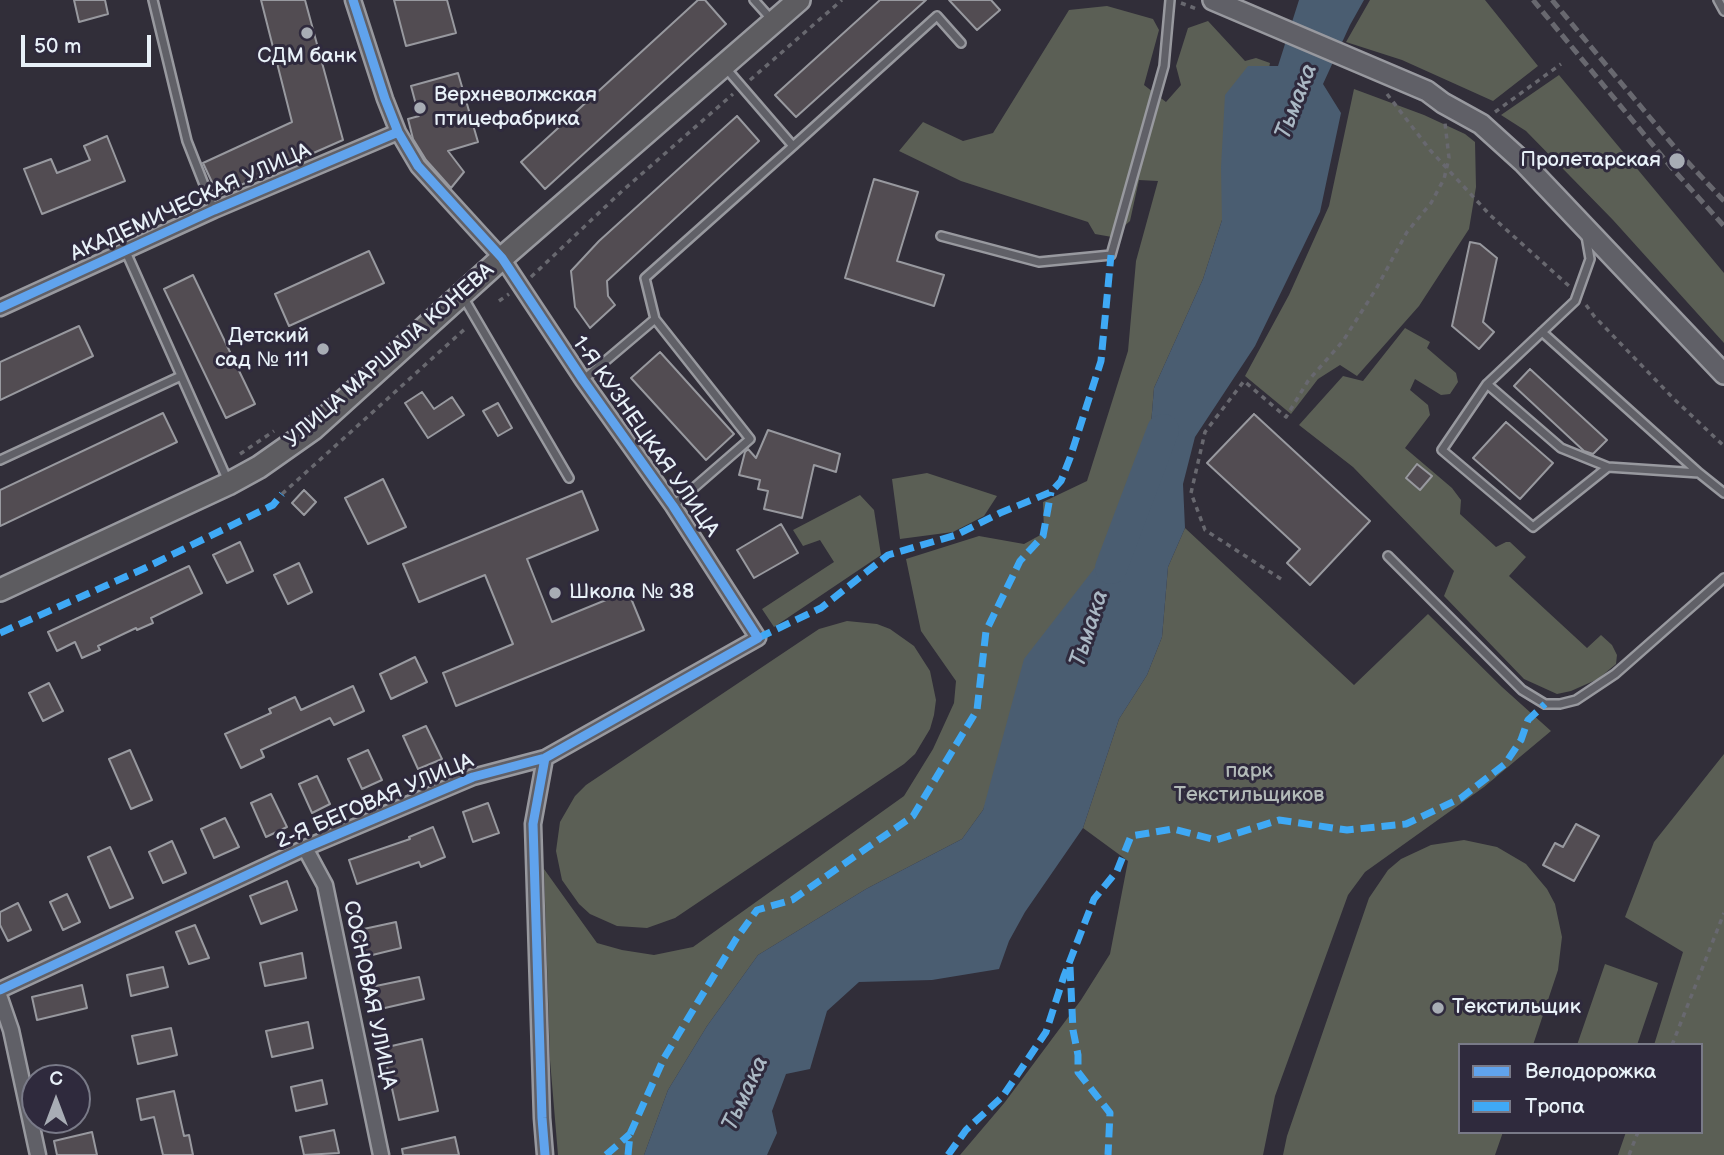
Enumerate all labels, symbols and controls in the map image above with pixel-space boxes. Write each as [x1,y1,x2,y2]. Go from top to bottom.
scale bar [24,21,154,65]
marker: СДМ банк [299,25,315,41]
text: 50 m [34,34,81,59]
place label: СДМ банк [257,44,357,70]
water label: Тьмака [1270,60,1324,144]
place label: Верхневолжская птицефабрика [434,83,597,133]
marker: Верхневолжская птицефабрика [412,100,428,116]
street label: АКАДЕМИЧЕСКАЯ УЛИЦА [67,138,315,268]
place label: Пролетарская [1520,148,1661,174]
marker: Пролетарская [1667,151,1687,171]
street label: УЛИЦА МАРШАЛА КОНЕВА [280,258,500,454]
place label: Детский сад № 111 [215,324,309,374]
street label: 1-Я КУЗНЕЦКАЯ УЛИЦА [566,332,724,542]
marker: Детский сад № 111 [315,341,331,357]
place label: Школа № 38 [569,580,694,606]
marker: Школа № 38 [547,585,563,601]
water label: Тьмака [1065,587,1115,671]
street label: 2-Я БЕГОВАЯ УЛИЦА [272,749,478,855]
park label: парк Текстильщиков [1174,759,1324,809]
street label: СОСНОВАЯ УЛИЦА [337,898,401,1092]
place label: Текстильщик [1452,995,1581,1021]
marker: Текстильщик [1430,1000,1446,1016]
legend [1458,1043,1703,1134]
water label: Тьмака [717,1052,775,1136]
text: Велодорожка [1525,1059,1656,1084]
north arrow [21,1064,91,1134]
text: С [49,1068,63,1091]
text: Тропа [1525,1094,1585,1119]

